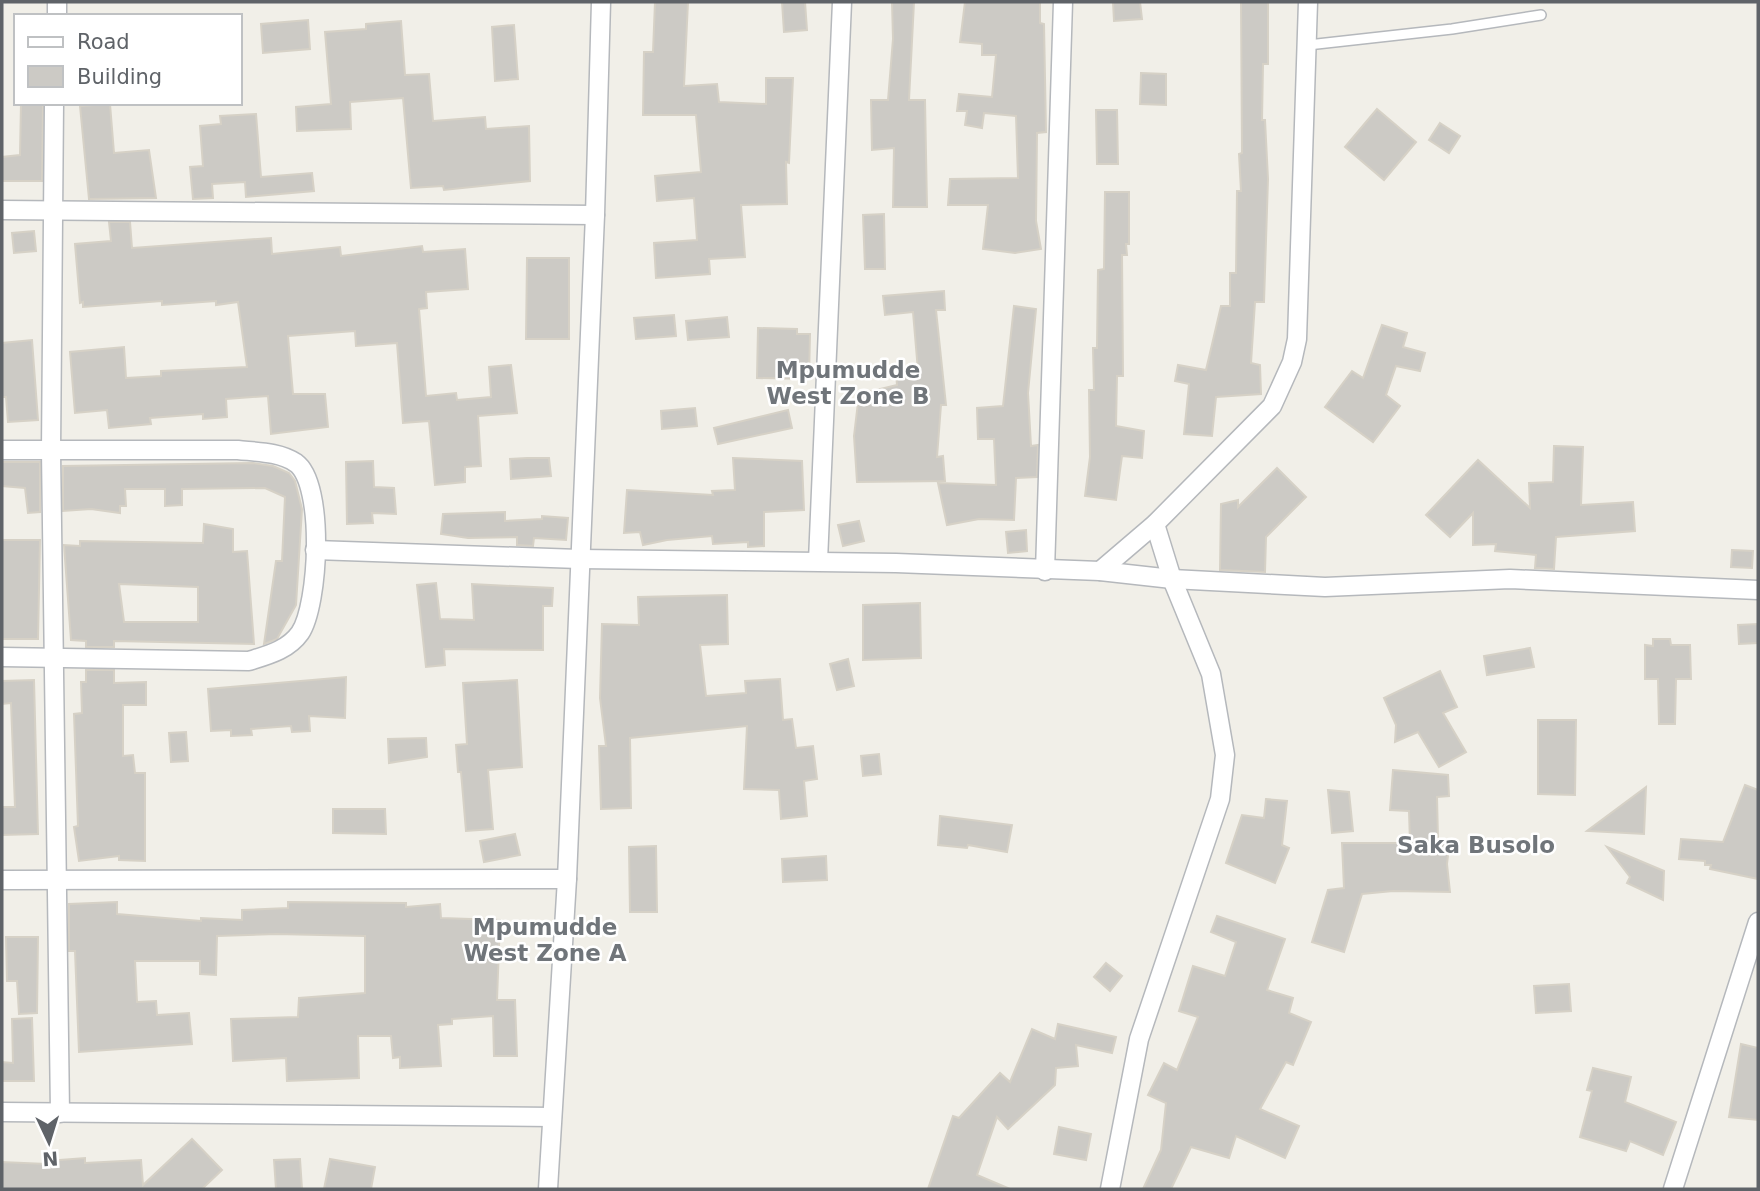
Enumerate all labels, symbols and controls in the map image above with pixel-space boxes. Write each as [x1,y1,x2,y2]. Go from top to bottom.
legend [14,14,242,105]
text: Road [77,30,130,54]
text: Building [77,65,162,89]
district label: Mpumudde West Zone B [767,357,929,409]
district label: Saka Busolo [1397,832,1555,858]
district label: Mpumudde West Zone A [463,914,627,966]
north arrow [14,1107,84,1177]
text: N [41,1147,59,1170]

